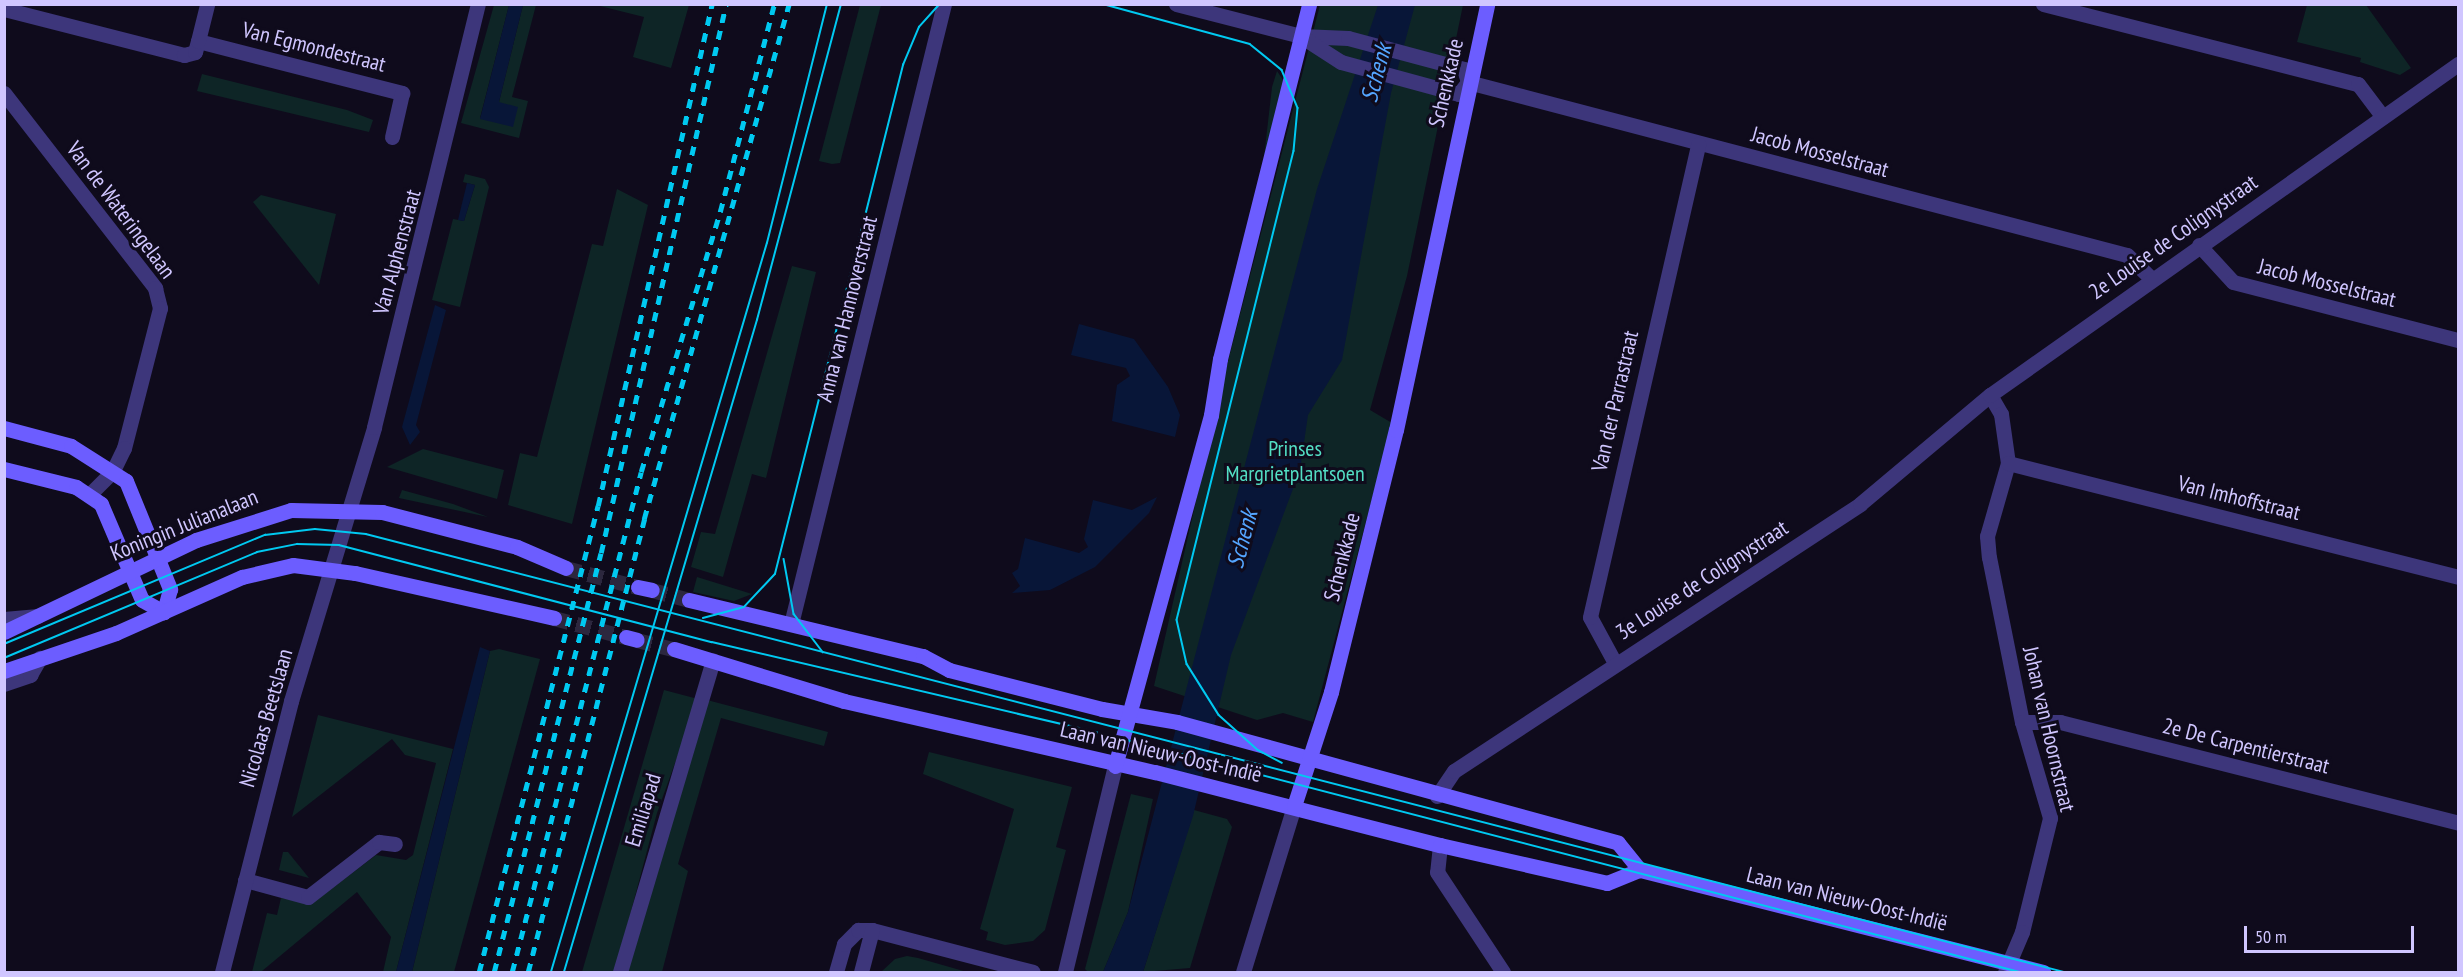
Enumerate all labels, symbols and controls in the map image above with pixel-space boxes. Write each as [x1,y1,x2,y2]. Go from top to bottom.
street label: Van Egmondestraat [240,16,388,78]
street label: Schenkkade [1423,36,1469,130]
water label: Schenk [1354,41,1398,105]
street label: Jacob Mosselstraat [1748,121,1892,183]
street label: Van de Wateringelaan [61,136,181,284]
street label: 2e Louise de Colignystraat [2084,169,2262,305]
street label: Van Alphenstraat [368,186,426,318]
street label: Anna van Hannoverstraat [811,213,883,405]
street label: Jacob Mosselstraat [2255,253,2399,313]
street label: Van der Parrastraat [1586,328,1644,474]
park label: Prinses Margrietplantsoen [1225,435,1365,487]
street label: Van Imhoffstraat [2175,470,2303,526]
street label: Koningin Julianalaan [106,483,262,567]
water label: Schenk [1220,507,1264,571]
street label: Schenkkade [1318,510,1366,604]
street label: 3e Louise de Colignystraat [1611,515,1793,645]
street label: Johan van Hoornstraat [2017,644,2081,814]
street label: Nicolaas Beetslaan [234,646,298,790]
street label: 2e De Carpentierstraat [2160,713,2332,779]
street label: Laan van Nieuw-Oost-Indië [1058,716,1264,788]
street label: Emiliapad [619,770,667,850]
street label: Laan van Nieuw-Oost-Indië [1744,861,1950,937]
scale bar [2247,914,2416,952]
text: 50 m [2255,925,2287,948]

